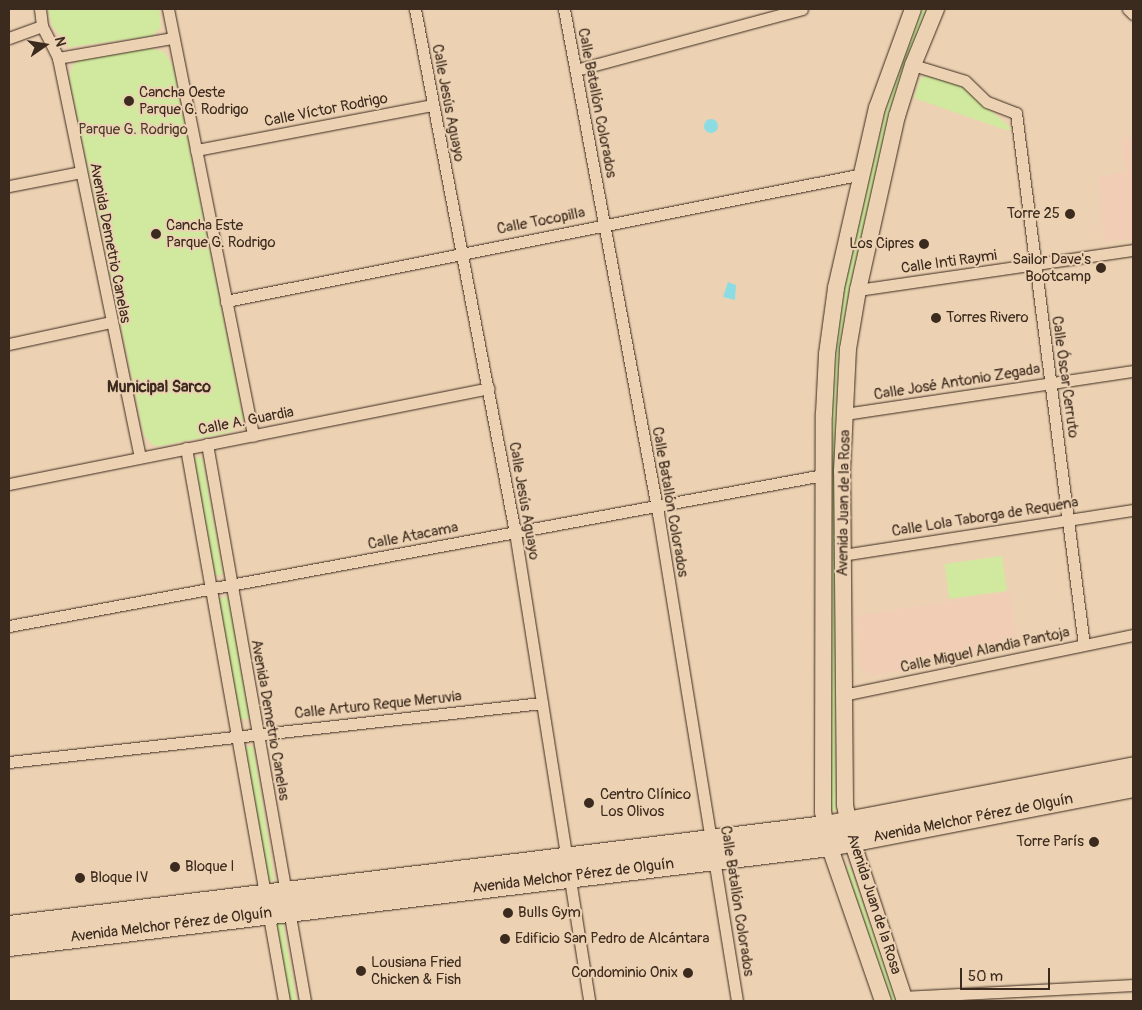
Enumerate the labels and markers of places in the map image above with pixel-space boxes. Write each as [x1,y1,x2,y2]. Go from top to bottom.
place label: Cancha Oeste Parque G. Rodrigo [139,83,248,118]
marker: Cancha Oeste Parque G. Rodrigo [123,95,135,107]
place label: Torre 25 [1007,205,1060,223]
marker: Torre 25 [1064,208,1076,220]
place label: Cancha Este Parque G. Rodrigo [166,216,275,251]
marker: Cancha Este Parque G. Rodrigo [150,228,162,240]
place label: Los Cipres [849,235,914,253]
marker: Los Cipres [918,238,930,250]
place label: Sailor Dave's Bootcamp [1012,250,1091,285]
marker: Sailor Dave's Bootcamp [1095,262,1107,274]
place label: Torres Rivero [946,309,1029,327]
marker: Torres Rivero [930,312,942,324]
place label: Centro Clínico Los Olivos [600,785,691,820]
marker: Centro Clínico Los Olivos [582,796,596,810]
place label: Torre París [1016,833,1084,851]
marker: Torre París [1088,836,1100,848]
place label: Bloque I [185,858,235,876]
marker: Bloque I [169,861,181,873]
place label: Bloque IV [90,869,149,887]
marker: Bloque IV [74,872,86,884]
place label: Bulls Gym [518,904,581,922]
marker: Bulls Gym [502,907,514,919]
place label: Edificio San Pedro de Alcántara [515,930,709,948]
marker: Edificio San Pedro de Alcántara [499,933,511,945]
place label: Lousiana Fried Chicken & Fish [371,953,461,988]
place label: Condominio Onix [571,964,678,982]
marker: Lousiana Fried Chicken & Fish [355,965,367,977]
marker: Condominio Onix [682,967,694,979]

